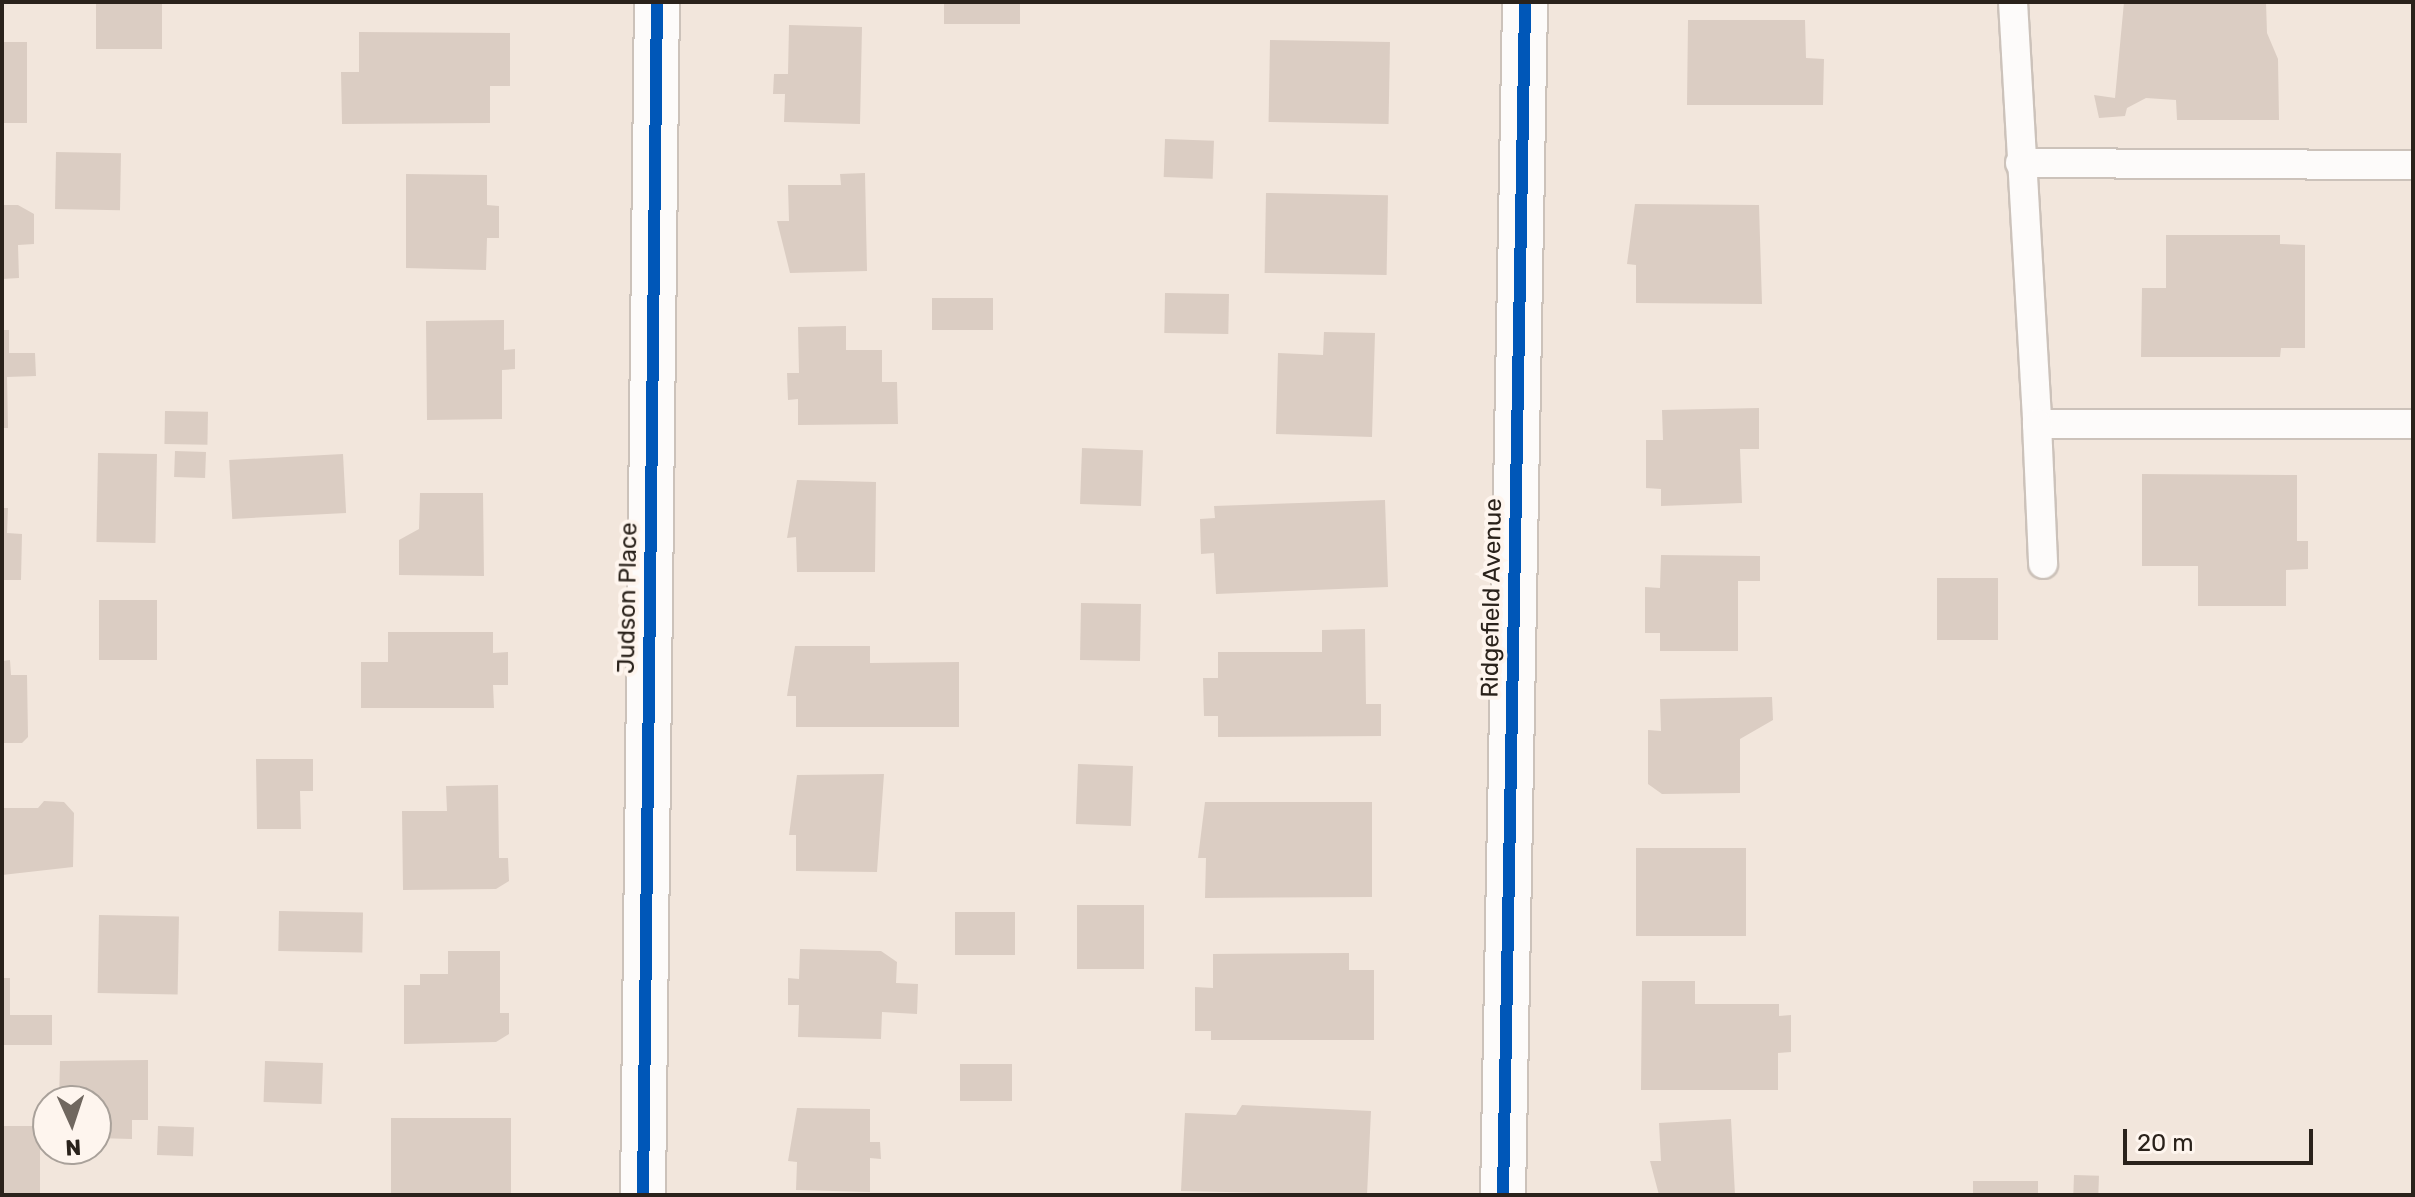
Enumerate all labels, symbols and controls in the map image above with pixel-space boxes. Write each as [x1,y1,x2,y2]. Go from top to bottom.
street label: Ridgefield Avenue [1476,498,1508,698]
street label: Judson Place [612,522,644,674]
north arrow [32,1085,112,1165]
scale bar [2127,1113,2317,1163]
text: 20 m [2137,1129,2194,1157]
text: N [65,1134,82,1161]

